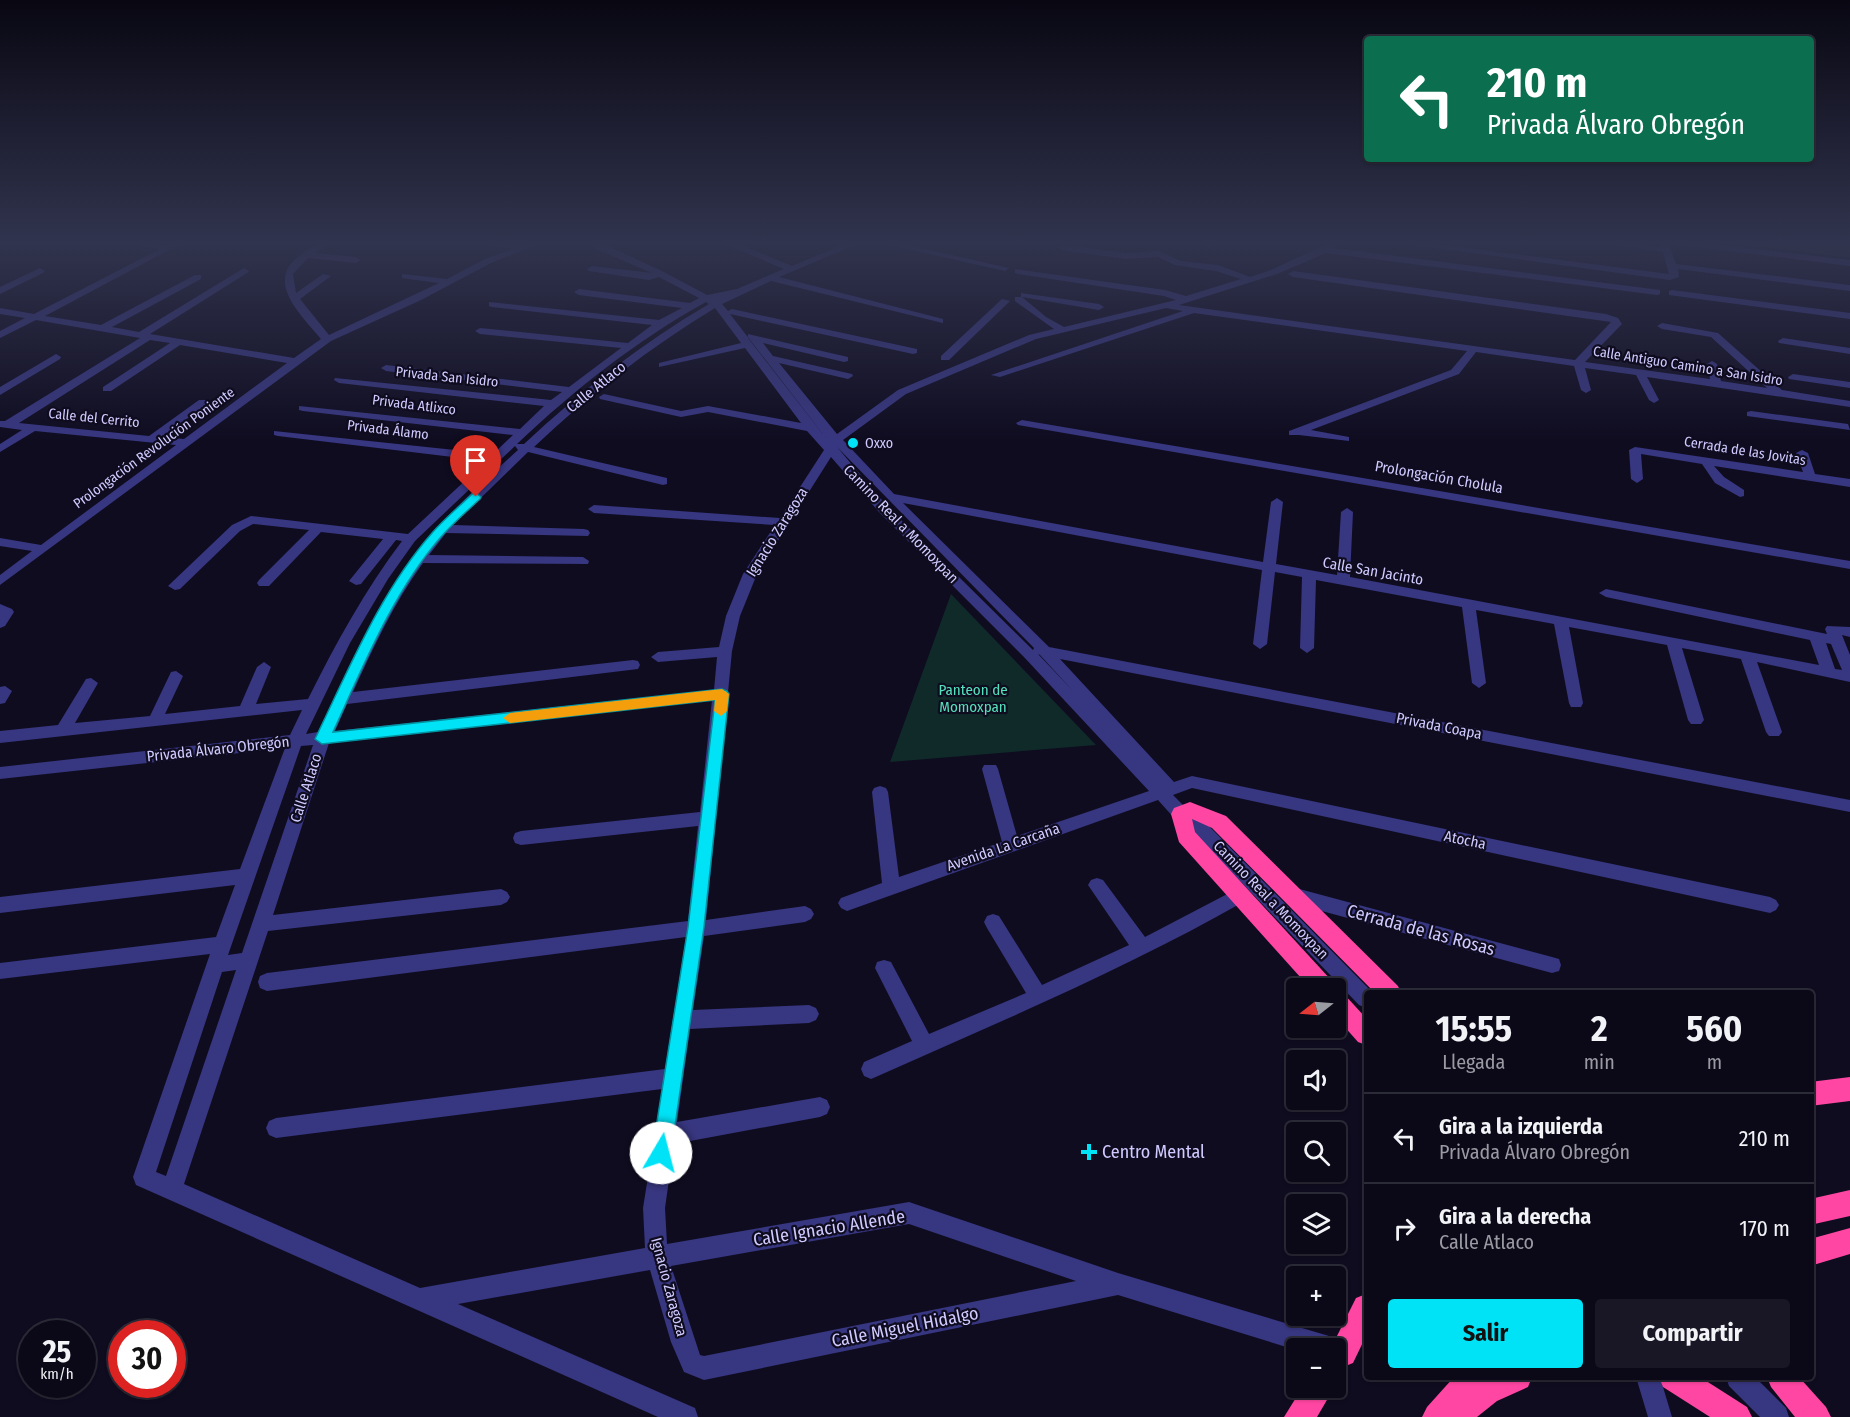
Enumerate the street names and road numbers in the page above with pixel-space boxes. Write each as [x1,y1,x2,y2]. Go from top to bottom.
street label: Calle Antiguo Camino a San Isidro [1592,343,1784,389]
street label: Calle Atlaco [563,357,629,416]
street label: Privada San Isidro [395,363,499,391]
street label: Prolongación Revolución Poniente [70,384,238,512]
street label: Privada Atlixco [371,391,457,419]
street label: Calle del Cerrito [48,405,140,431]
street label: Privada Álamo [346,416,430,443]
street label: Cerrada de las Jovitas [1683,433,1807,469]
street label: Prolongación Cholula [1373,457,1505,497]
street label: Camino Real a Momoxpan [840,461,962,587]
street label: Ignacio Zaragoza [742,484,812,580]
street label: Calle San Jacinto [1321,553,1425,589]
street label: Privada Coapa [1395,709,1483,743]
street label: Privada Álvaro Obregón [146,733,290,765]
street label: Calle Atlaco [286,751,326,825]
street label: Avenida La Carcaña [944,819,1062,875]
street label: Atocha [1443,827,1487,853]
street label: Camino Real a Momoxpan [1210,837,1332,963]
street label: Cerrada de las Rosas [1345,900,1498,960]
street label: Calle Ignacio Allende [752,1205,907,1251]
street label: Ignacio Zaragoza [647,1236,691,1338]
street label: Calle Miguel Hidalgo [830,1302,980,1352]

